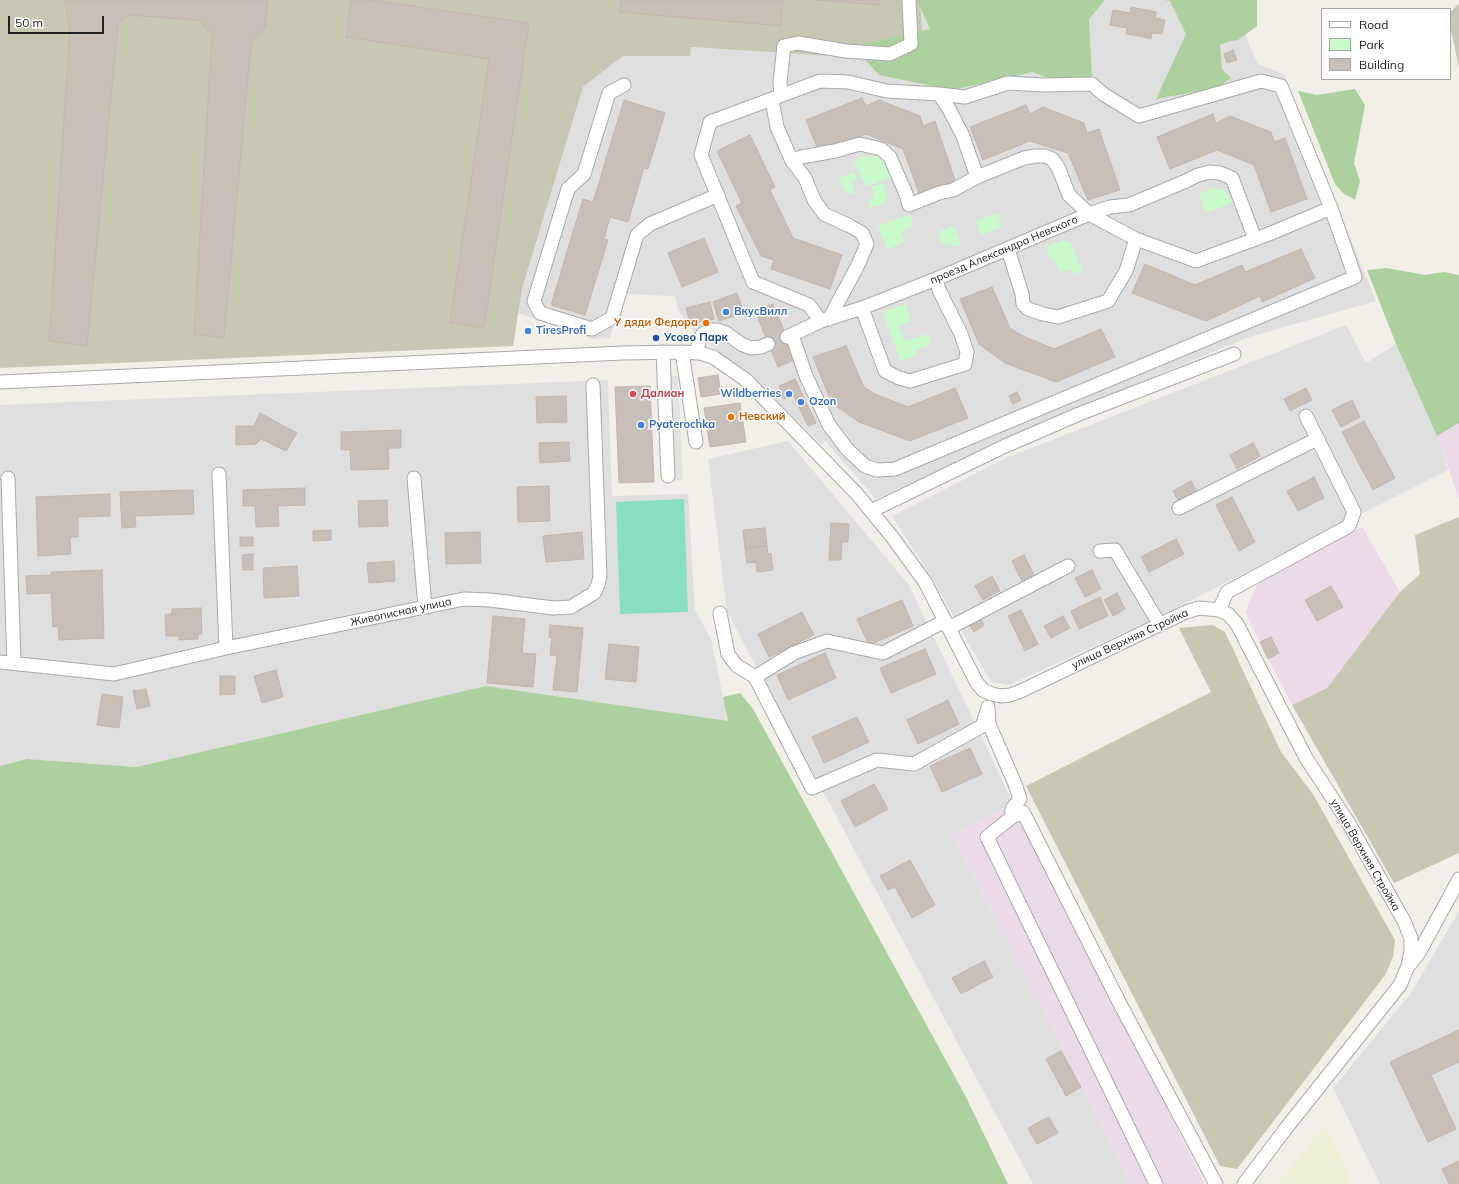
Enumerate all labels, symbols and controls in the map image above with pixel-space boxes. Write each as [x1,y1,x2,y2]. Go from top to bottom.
scale bar [10,8,106,34]
legend [1321,8,1451,80]
text: 50 m [15,15,43,30]
text: Road [1359,17,1388,32]
text: Park [1359,37,1384,52]
text: Building [1359,57,1404,72]
street label: проезд Александра Невского [928,213,1080,287]
place label: ВкусВилл [734,305,787,319]
marker: ВкусВилл [721,307,731,317]
place label: У дяди Федора [614,316,698,330]
marker: У дяди Федора [701,318,711,328]
place label: TiresProfi [536,324,586,338]
marker: TiresProfi [523,326,533,336]
place label: Усово Парк [664,331,728,345]
marker: Усово Парк [651,333,661,343]
place label: Далиан [641,387,684,401]
place label: Wildberries [720,387,781,401]
marker: Далиан [628,389,638,399]
marker: Wildberries [784,389,794,399]
place label: Ozon [809,395,836,409]
marker: Ozon [796,397,806,407]
place label: Невский [739,410,786,424]
marker: Невский [726,412,736,422]
place label: Pyaterochka [649,418,715,432]
marker: Pyaterochka [636,420,646,430]
street label: Живописная улица [349,595,453,629]
street label: улица Верхняя Стройка [1069,606,1191,672]
street label: улица Верхняя Стройка [1327,797,1403,913]

